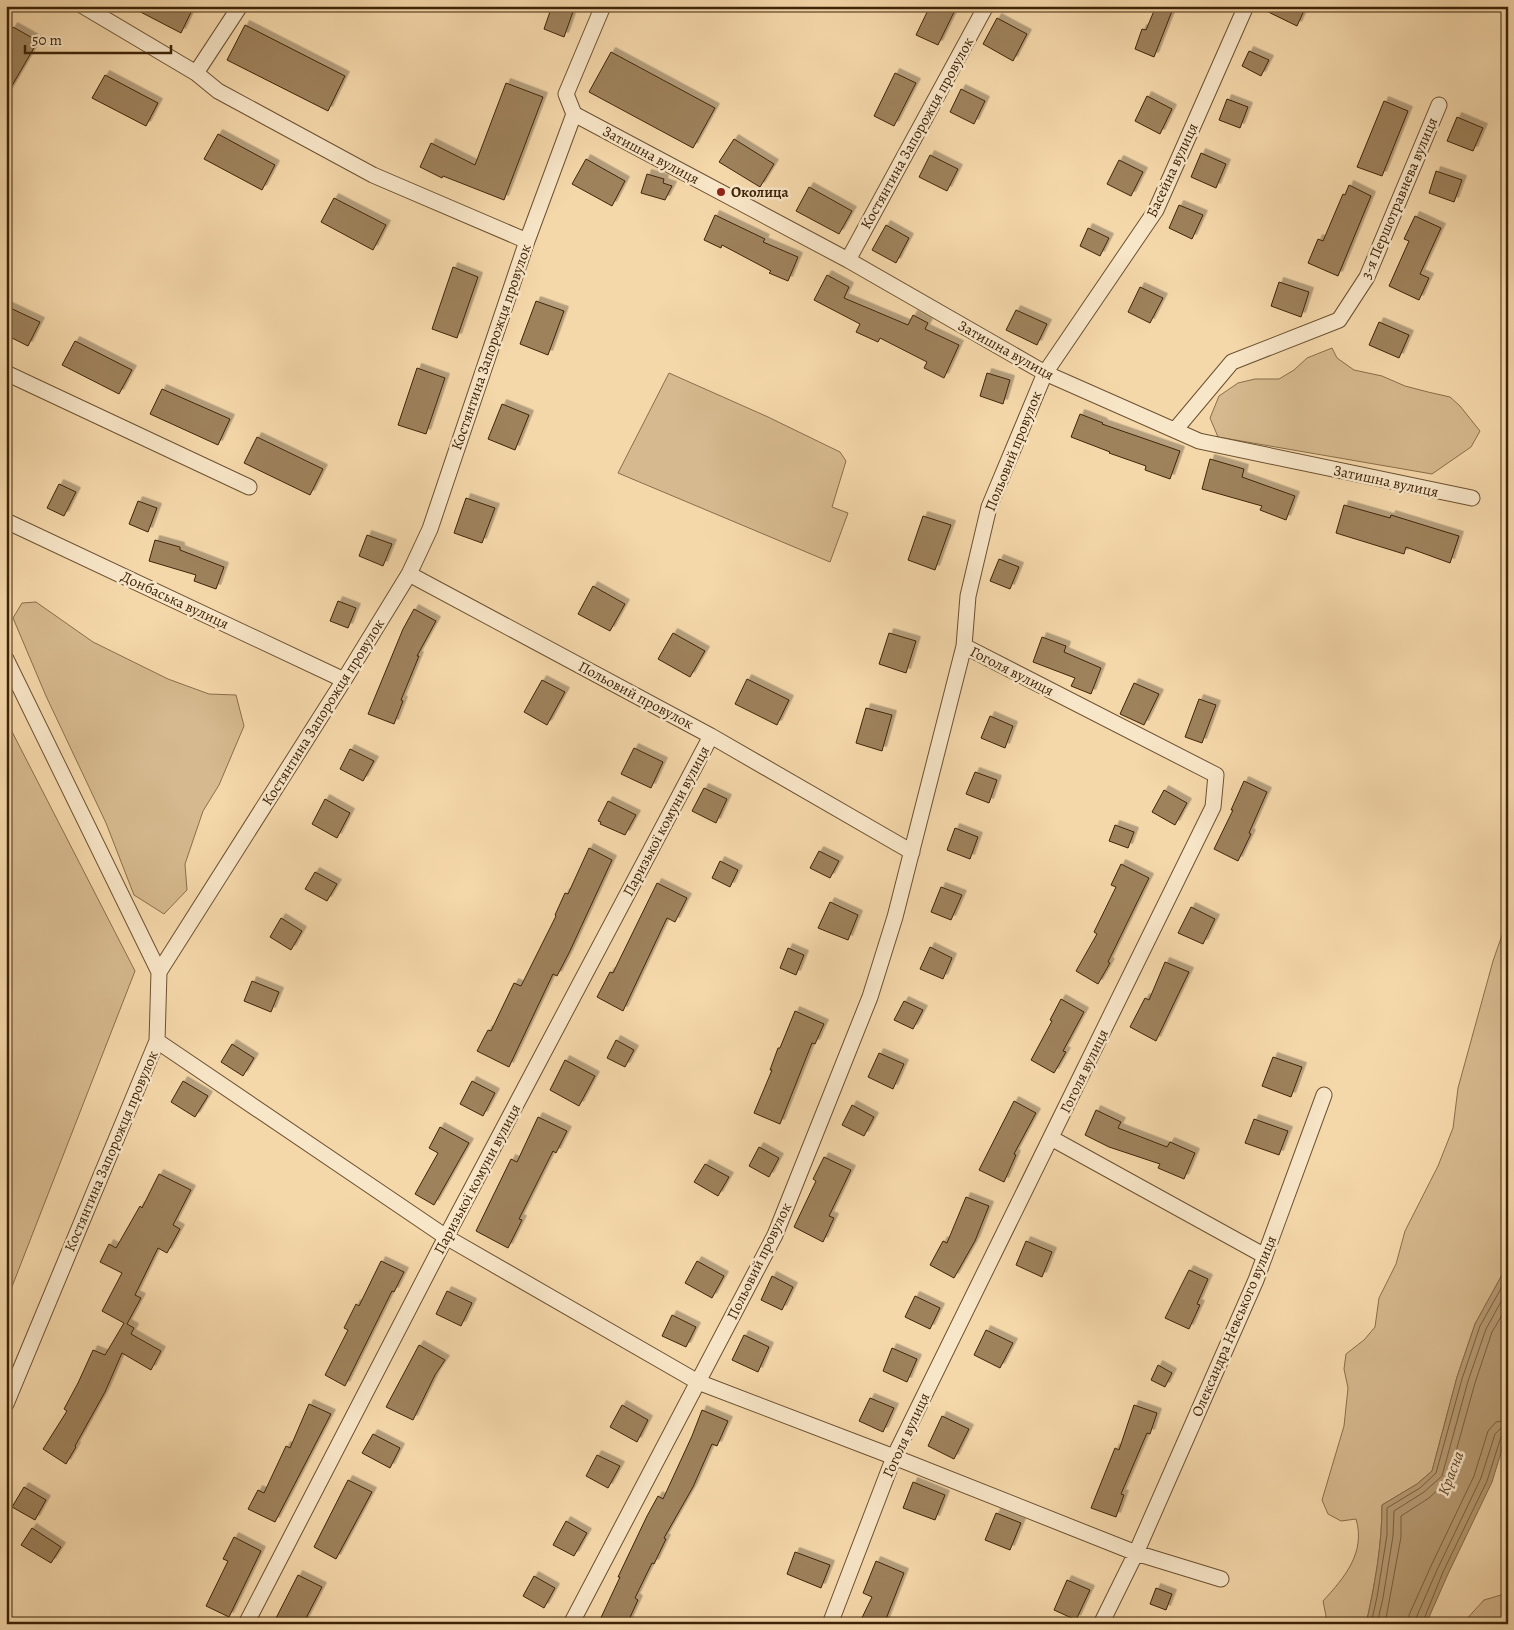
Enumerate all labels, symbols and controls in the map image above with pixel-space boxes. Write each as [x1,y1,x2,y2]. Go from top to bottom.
scale bar [25,22,171,54]
text: 50 m [32,30,62,50]
street label: Костянтина Запорожця провулок [856,33,978,233]
street label: 3-я Першотравнева вулиця [1356,114,1442,282]
street label: Басейна вулиця [1141,119,1203,221]
street label: Затишна вулиця [599,121,703,189]
place label: Околица [731,182,790,202]
marker: Околица [715,186,727,198]
street label: Костянтина Запорожця провулок [446,241,536,453]
street label: Затишна вулиця [954,315,1058,385]
street label: Польовий провулок [980,388,1046,514]
street label: Затишна вулиця [1332,460,1440,502]
street label: Донбаська вулиця [118,566,232,634]
street label: Костянтина Запорожця провулок [257,615,389,809]
street label: Гоголя вулиця [967,641,1057,701]
street label: Польовий провулок [575,656,697,734]
street label: Паризької комуни вулиця [618,742,714,900]
street label: Гоголя вулиця [1055,1026,1113,1116]
street label: Костянтина Запорожця провулок [59,1047,163,1255]
street label: Паризької комуни вулиця [429,1100,525,1258]
street label: Польовий провулок [722,1199,796,1323]
street label: Олександра Невського вулиця [1187,1232,1281,1420]
street label: Гоголя вулиця [878,1389,934,1481]
water label: Красна [1432,1448,1469,1499]

